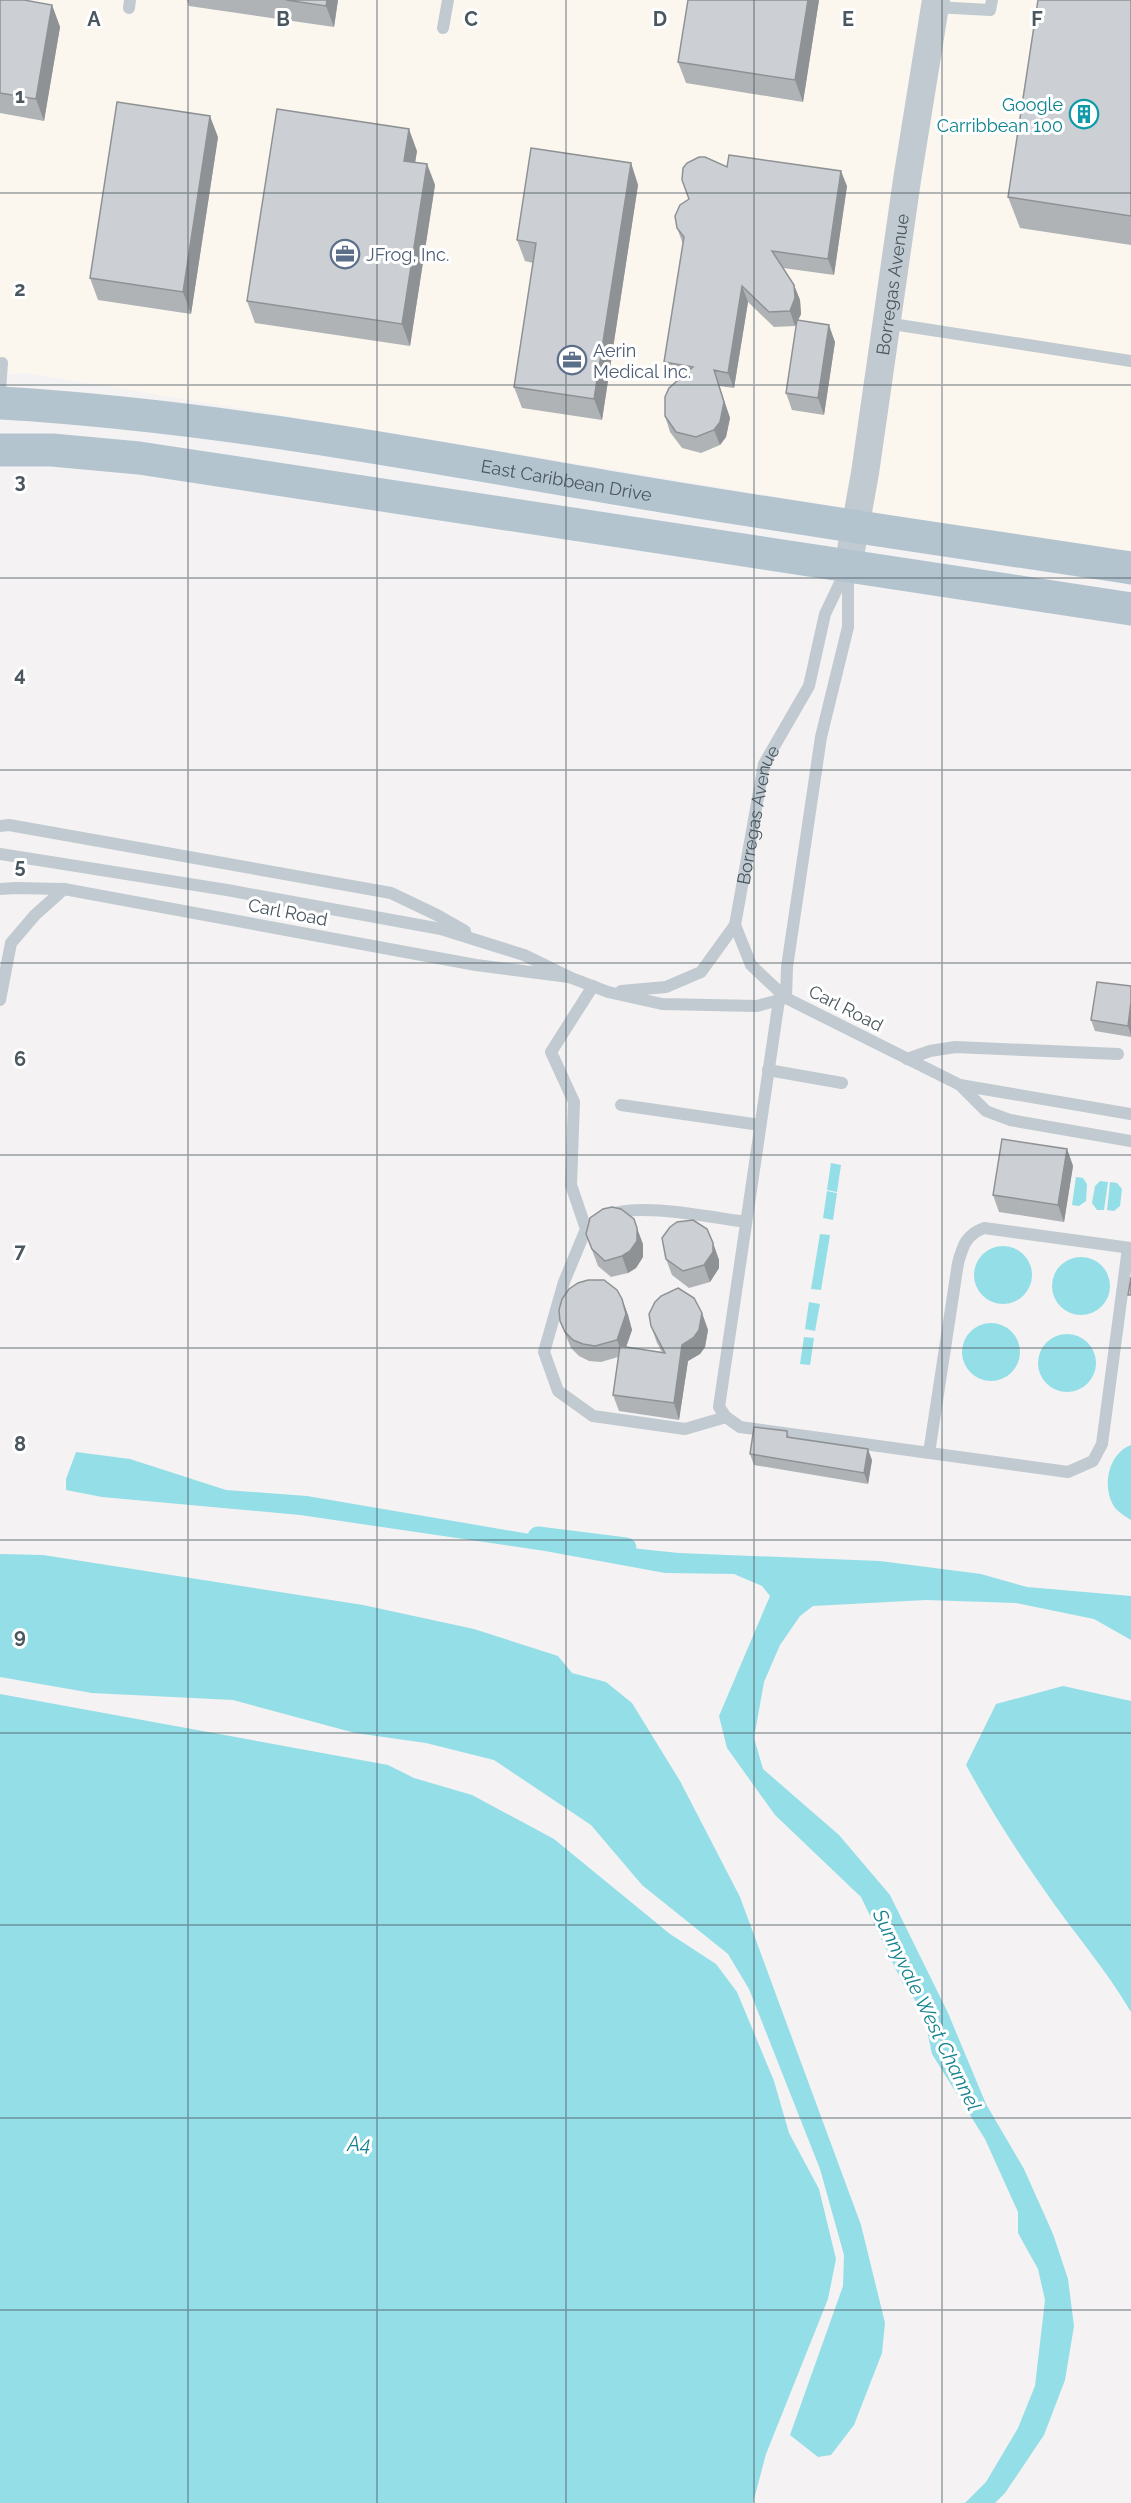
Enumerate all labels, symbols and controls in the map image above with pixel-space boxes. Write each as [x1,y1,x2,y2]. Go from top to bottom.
text: A [87,7,101,31]
text: B [276,7,290,31]
text: C [464,7,478,31]
text: D [653,7,667,31]
text: E [842,7,854,31]
text: F [1031,7,1043,31]
text: 1 [15,84,25,108]
place label: Google Carribbean 100 [937,94,1063,136]
building icon: Google Carribbean 100 [1068,98,1100,130]
street label: Borregas Avenue [872,212,913,357]
office icon: JFrog, Inc. [329,238,361,270]
place label: JFrog, Inc. [366,244,449,265]
text: 2 [14,277,26,301]
place label: Aerin Medical Inc. [593,340,691,382]
office icon: Aerin Medical Inc. [556,344,588,376]
street label: East Caribbean Drive [479,455,654,505]
text: 3 [14,469,26,493]
text: 4 [14,662,26,686]
street label: Borregas Avenue [732,741,784,886]
text: 5 [14,854,26,878]
street label: Carl Road [246,894,330,930]
street label: Carl Road [805,980,887,1036]
text: 6 [14,1047,26,1071]
text: 7 [14,1239,26,1263]
text: 8 [14,1432,26,1456]
text: 9 [14,1624,26,1648]
water label: Sunnyvale West Channel [867,1904,986,2115]
water label: A4 [346,2132,371,2156]

